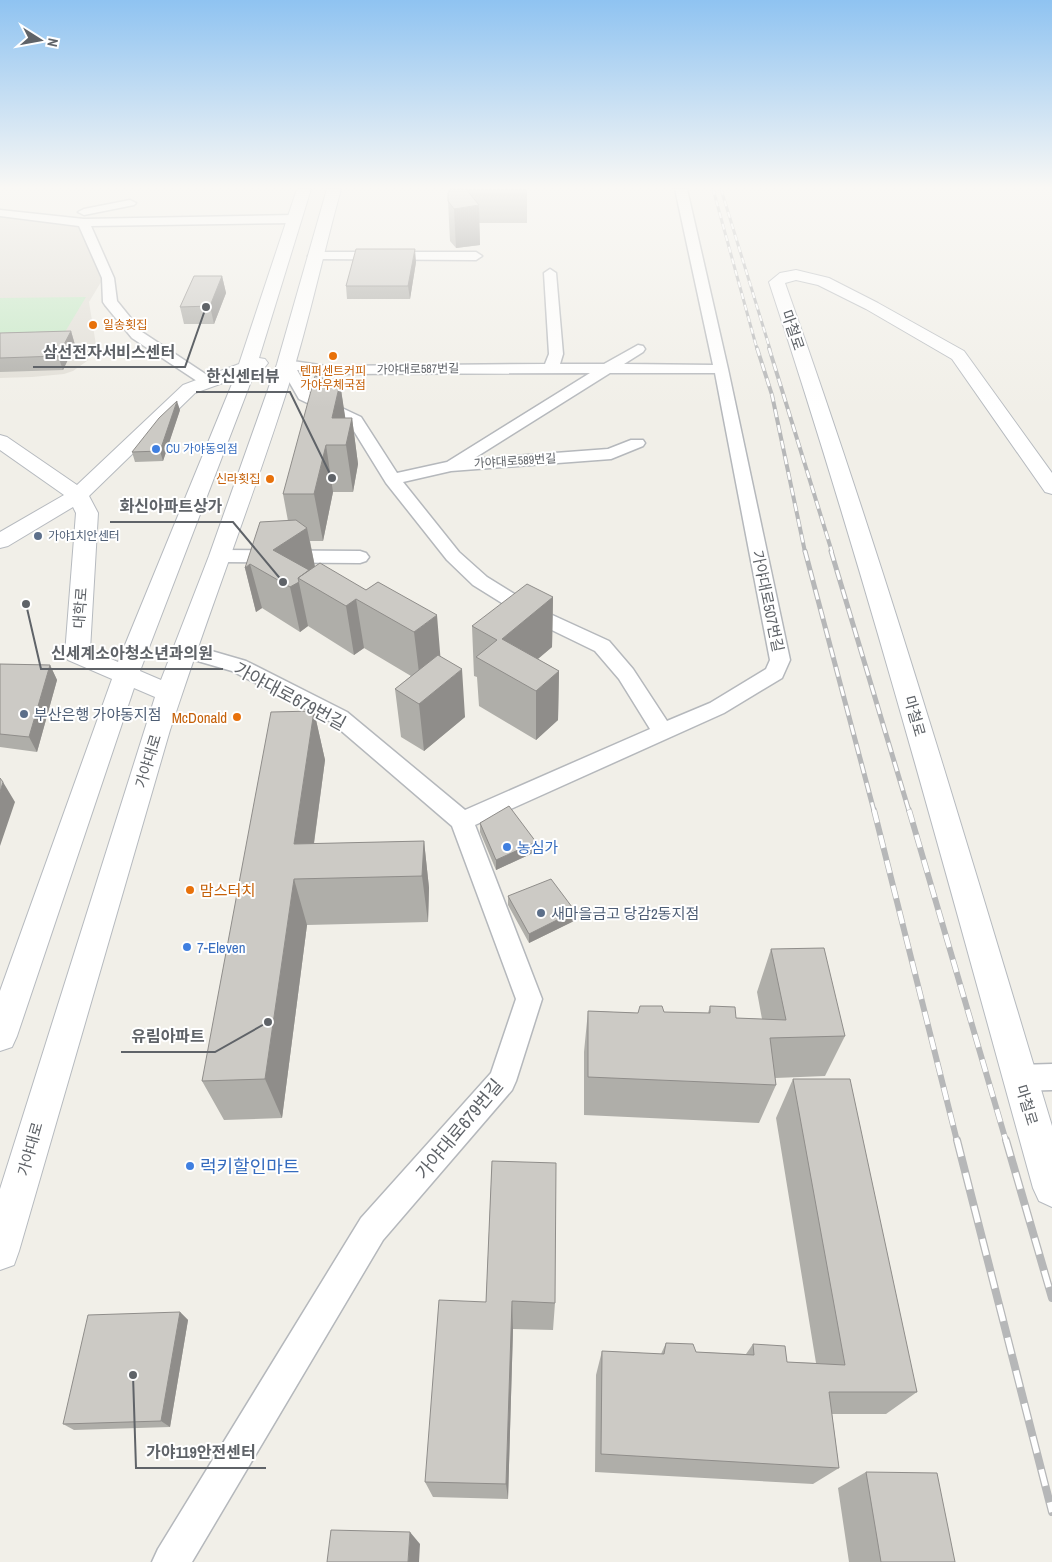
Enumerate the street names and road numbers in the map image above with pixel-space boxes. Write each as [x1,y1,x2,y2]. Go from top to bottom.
street label: 마철로 [776,307,810,353]
street label: 가야대로587번길 [377,360,459,378]
street label: 가야대로589번길 [473,450,557,472]
street label: 가야대로507번길 [747,548,789,654]
street label: 대학로 [68,587,92,629]
street label: 가야대로679번길 [229,656,351,736]
street label: 마철로 [899,693,931,739]
street label: 가야대로 [130,732,166,790]
street label: 가야대로679번길 [410,1073,508,1185]
street label: 마철로 [1011,1082,1043,1128]
street label: 가야대로 [12,1120,48,1178]

